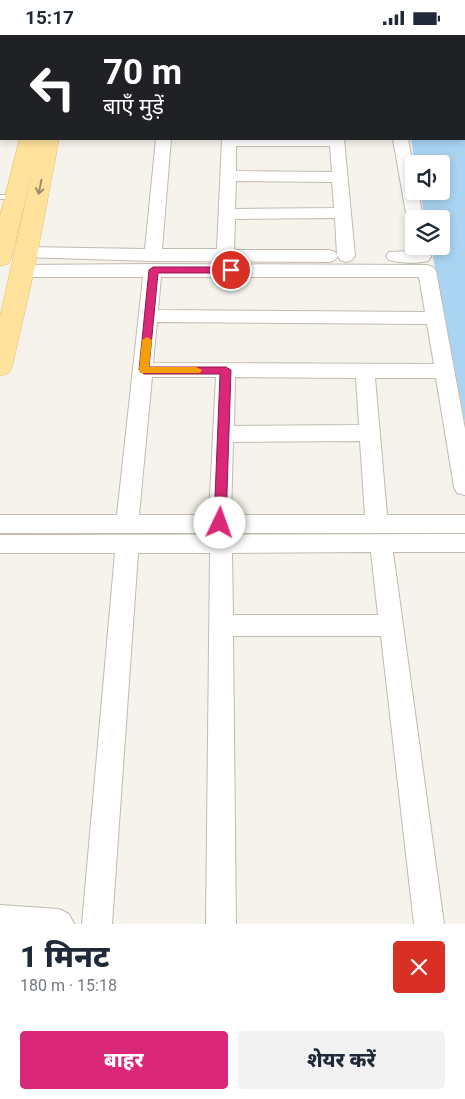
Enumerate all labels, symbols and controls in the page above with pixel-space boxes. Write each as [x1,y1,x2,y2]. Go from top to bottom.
text: 15:17 [25,6,74,29]
text: 70 m [103,52,182,93]
icon: left [20,55,85,120]
text: बाएँ मुड़ें [103,94,164,119]
map controls [405,155,450,255]
button: sound [405,155,450,200]
one-way arrow [35,178,44,194]
button: layers [405,210,450,255]
pin [210,249,252,291]
icon: arrive [217,256,245,284]
position arrow [193,496,245,548]
text: 1 मिनट [20,939,109,974]
button: close [393,941,445,993]
text: 180 m · 15:18 [20,976,117,995]
button: बाहर [20,1031,228,1089]
button: शेयर करें [238,1031,445,1089]

